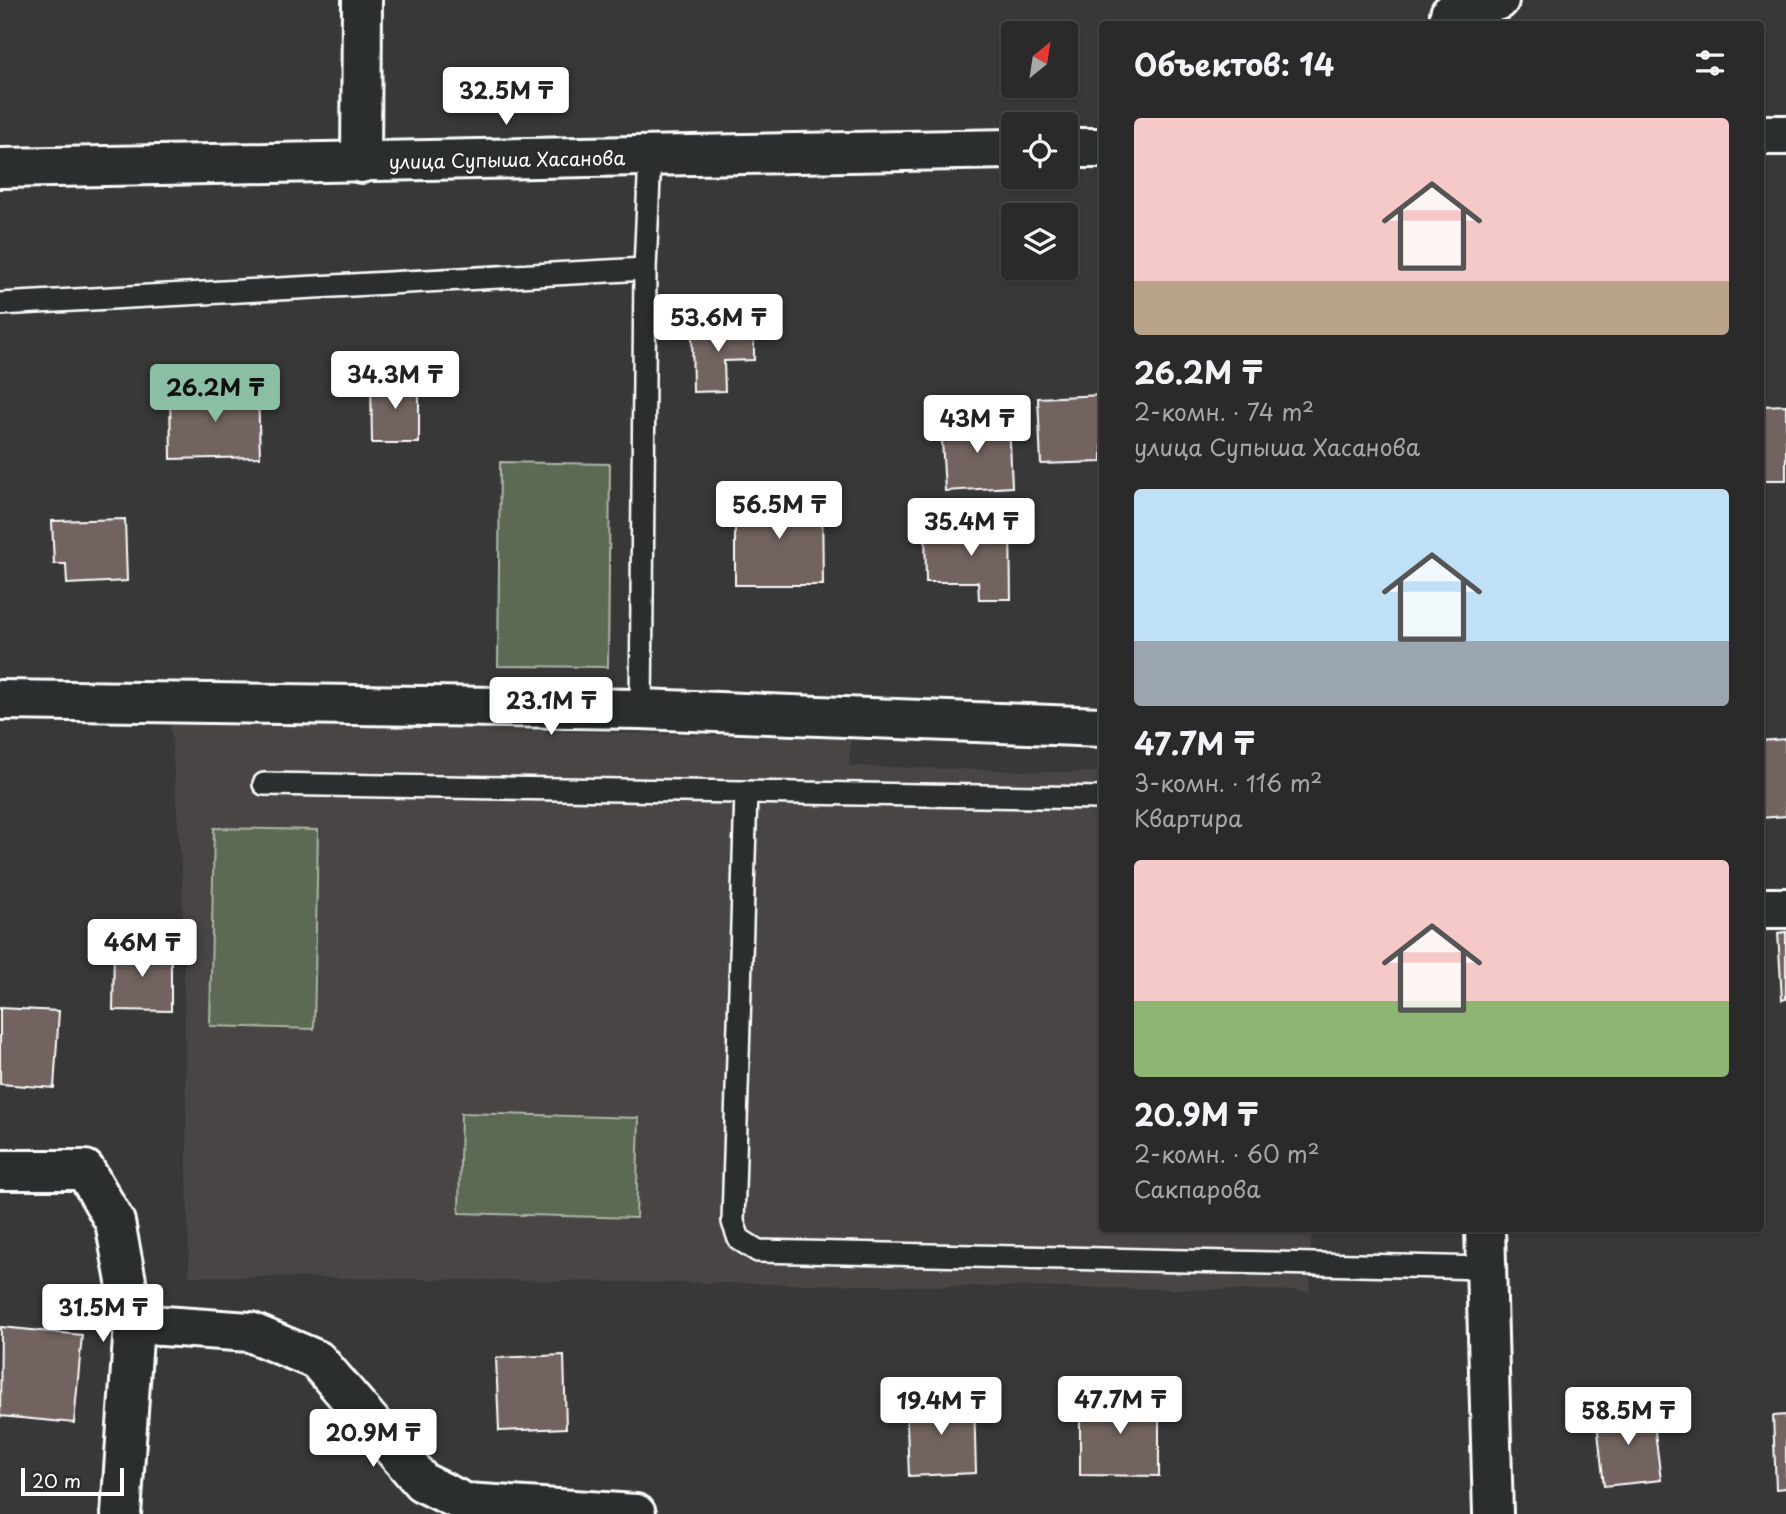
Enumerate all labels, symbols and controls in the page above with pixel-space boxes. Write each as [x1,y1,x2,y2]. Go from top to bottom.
north arrow [1001,21,1078,98]
map controls [1001,21,1078,280]
text: Объектов: 14 [1134,41,1334,86]
icon: filters [1691,44,1729,82]
pin: 32.5M ₸ [441,68,571,127]
text: 32.5M ₸ [459,72,553,107]
button: locate [1001,112,1078,189]
street label: улица Супыша Хасанова [389,143,626,175]
icon: home [1369,163,1495,289]
button: layers [1001,203,1078,280]
pin: 53.6M ₸ [653,294,783,354]
text: 53.6M ₸ [670,299,766,334]
text: 26.2M ₸ [1134,349,1262,394]
pin: 34.3M ₸ [330,352,460,411]
text: 34.3M ₸ [347,356,443,391]
pin: 26.2M ₸ [150,364,280,424]
text: 26.2M ₸ [166,369,264,404]
text: 2-комн. · 74 m² [1134,394,1314,429]
pin: 43M ₸ [928,396,1026,455]
text: 43M ₸ [940,400,1014,435]
text: улица Супыша Хасанова [1134,429,1420,464]
pin: 56.5M ₸ [714,482,844,541]
text: 56.5M ₸ [732,486,826,521]
pin: 35.4M ₸ [906,498,1036,558]
text: 35.4M ₸ [924,503,1018,538]
icon: home [1369,534,1495,660]
pin: 23.1M ₸ [486,678,616,737]
text: 23.1M ₸ [506,682,596,717]
text: 47.7M ₸ [1134,720,1254,765]
text: 3-комн. · 116 m² [1134,765,1322,800]
text: Квартира [1134,800,1242,835]
icon: home [1369,905,1495,1031]
pin: 46M ₸ [93,920,191,979]
text: 46M ₸ [104,924,180,959]
text: 20.9M ₸ [1134,1091,1258,1136]
text: 2-комн. · 60 m² [1134,1136,1320,1171]
text: Сакпарова [1134,1171,1261,1206]
pin: 31.5M ₸ [38,1284,168,1344]
text: 31.5M ₸ [58,1289,148,1324]
pin: 47.7M ₸ [1055,1376,1185,1436]
pin: 19.4M ₸ [876,1378,1006,1437]
text: 47.7M ₸ [1074,1381,1166,1416]
text: 19.4M ₸ [896,1382,986,1417]
pin: 58.5M ₸ [1563,1388,1693,1447]
text: 58.5M ₸ [1581,1392,1675,1427]
pin: 20.9M ₸ [308,1410,438,1469]
text: 20.9M ₸ [326,1414,420,1449]
scale bar [21,1465,124,1497]
text: 20 m [32,1466,81,1494]

